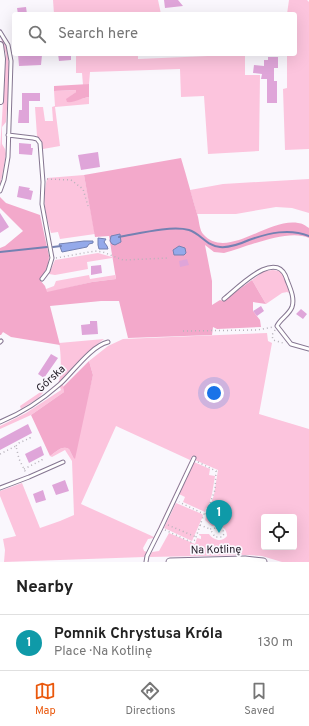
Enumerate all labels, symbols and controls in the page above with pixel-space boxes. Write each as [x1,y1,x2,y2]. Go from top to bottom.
search box [12,12,297,56]
icon: search [26,23,48,45]
text: Search here [58,25,138,44]
street label: Górska [34,362,69,396]
your location [204,383,224,403]
pin: 1 [206,500,232,533]
map controls [261,514,297,550]
button: locate [261,514,297,550]
street label: Na Kotlinę [191,543,242,557]
text: Nearby [16,577,73,599]
text: Pomnik Chrystusa Króla [54,625,223,644]
text: 1 [26,635,32,651]
text: 130 m [258,635,293,651]
text: Place · Na Kotlinę [54,644,152,660]
tab: Map [34,680,56,718]
tab: Directions [125,680,175,718]
tab: Saved [244,680,275,718]

